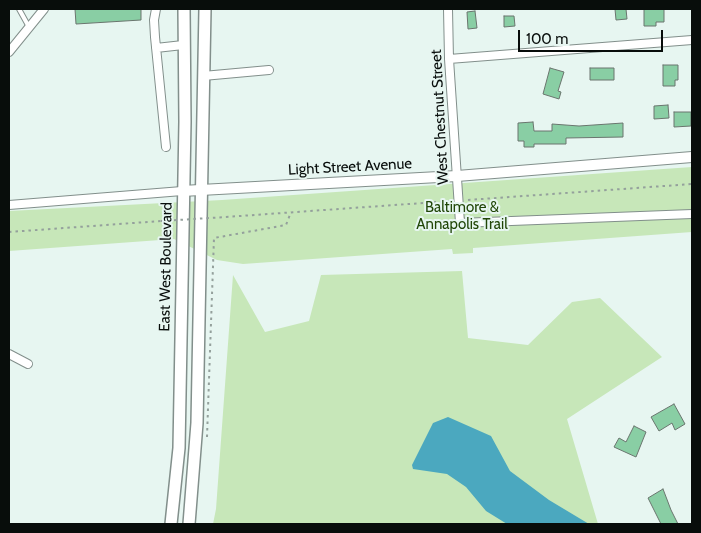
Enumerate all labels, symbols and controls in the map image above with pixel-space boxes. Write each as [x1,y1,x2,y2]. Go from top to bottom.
scale bar [521,20,666,52]
text: 100 m [526,30,568,48]
street label: West Chestnut Street [427,49,453,185]
street label: Light Street Avenue [288,155,412,179]
park label: Baltimore & Annapolis Trail [416,199,508,234]
street label: East West Boulevard [156,202,176,332]

